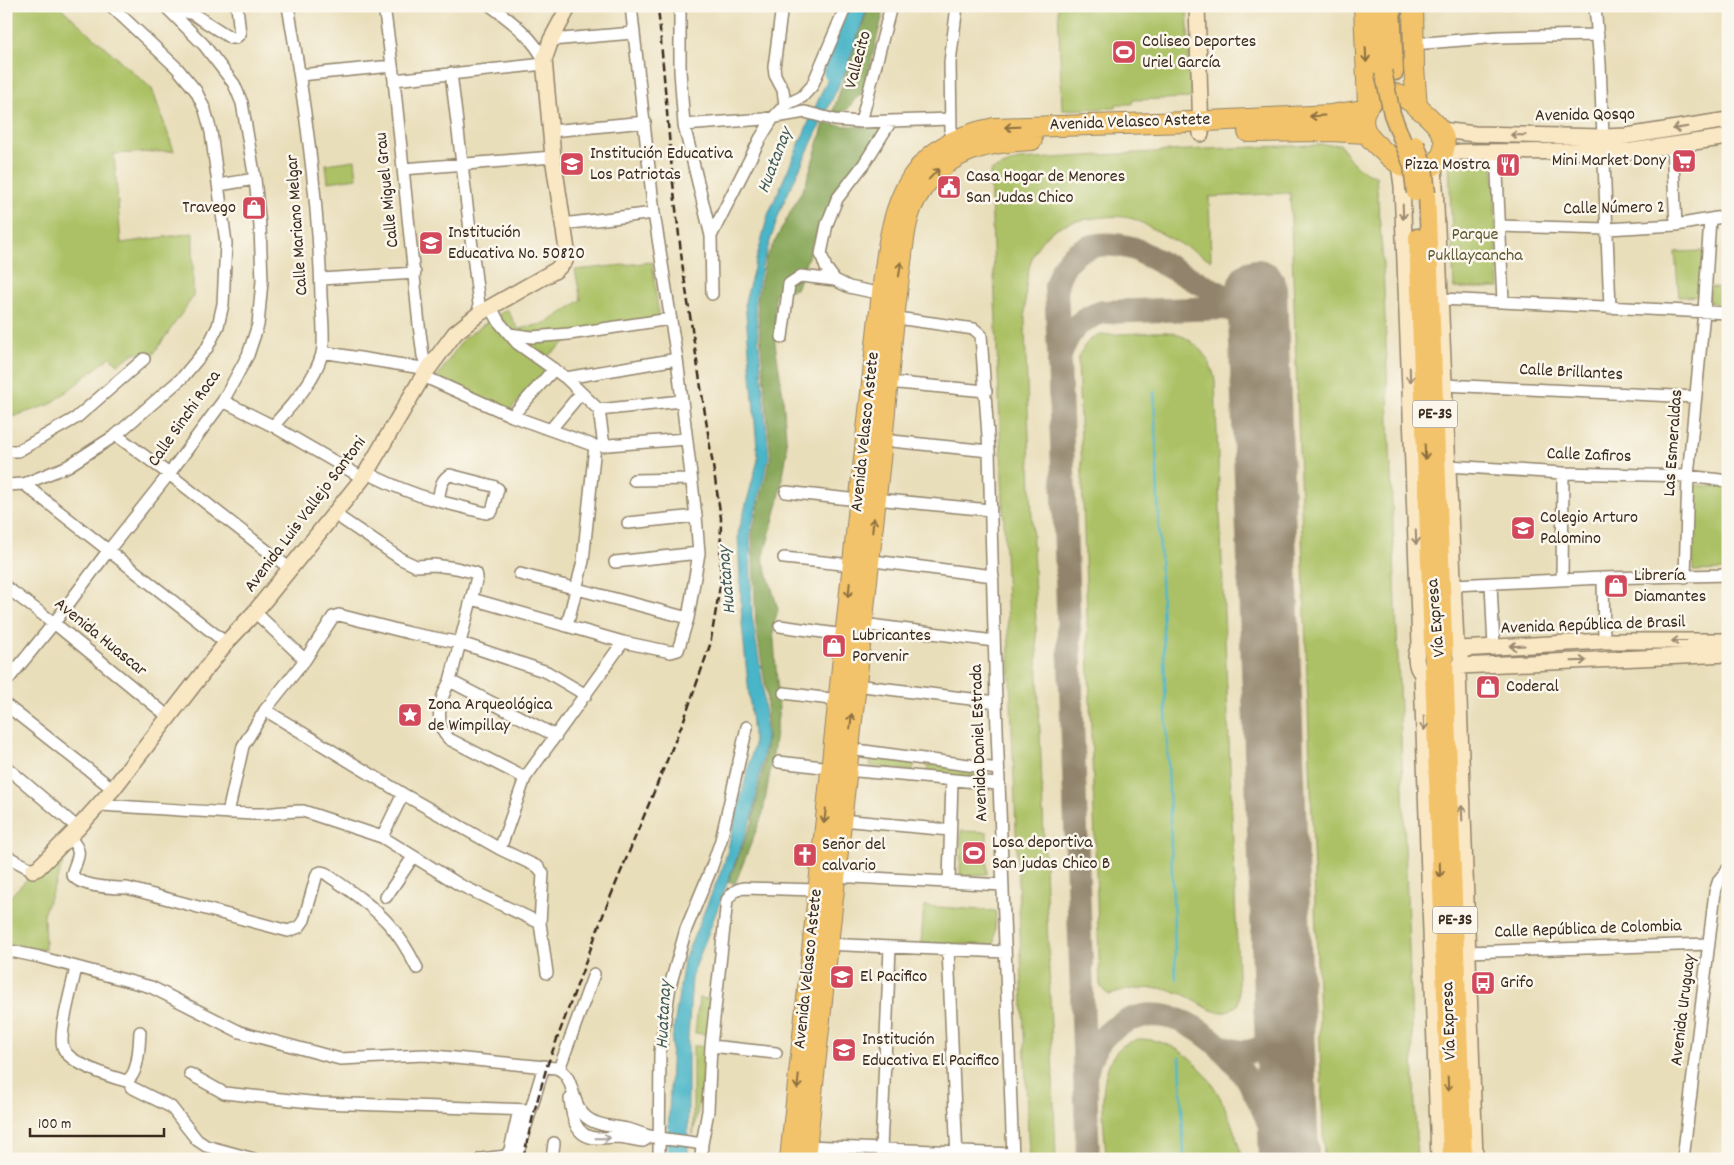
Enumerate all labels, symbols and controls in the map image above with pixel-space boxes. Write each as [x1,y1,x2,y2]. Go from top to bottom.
street label: Vallecito [839,28,879,92]
place label: Coliseo Deportes Uriel García [1142,30,1256,76]
sports icon: Coliseo Deportes Uriel García [1111,39,1137,65]
one-way arrow [1362,47,1371,63]
street label: Avenida Qosqo [1535,103,1635,129]
street label: Avenida Velasco Astete [1049,108,1211,138]
one-way arrow [1309,111,1325,120]
water label: Huatanay [751,122,802,198]
one-way arrow [1004,122,1020,132]
one-way arrow [1672,123,1688,133]
one-way arrow [1510,130,1526,140]
street label: Calle Miguel Grau [370,131,406,249]
place label: Institución Educativa Los Patriotas [590,142,733,188]
supermarket icon: Mini Market Dony [1671,148,1697,174]
place label: Mini Market Dony [1552,149,1667,174]
school or university icon: Institución Educativa Los Patriotas [559,151,585,177]
restaurant icon: Pizza Mostra [1495,152,1521,178]
street label: Calle Mariano Melgar [281,153,315,296]
place label: Pizza Mostra [1404,153,1491,178]
place label: Casa Hogar de Menores San Judas Chico [966,165,1125,211]
one-way arrow [928,168,940,181]
public building icon: Casa Hogar de Menores San Judas Chico [936,174,962,200]
shop icon: Travego [241,195,267,221]
place label: Travego [182,196,236,221]
street label: Calle Número 2 [1563,196,1665,222]
one-way arrow [1399,204,1408,220]
place label: Institución Educativa No. 50820 [448,221,585,267]
park label: Parque Pukllaycancha [1427,223,1523,269]
school or university icon: Institución Educativa No. 50820 [418,230,444,256]
one-way arrow [895,261,905,277]
street label: Avenida Velasco Astete [845,351,887,513]
street label: Calle Brillantes [1518,358,1624,388]
street label: Calle Sinchi Roca [142,365,228,472]
one-way arrow [1405,366,1414,382]
street label: Las Esmeraldas [1658,389,1690,497]
road number: PE-3S [1412,400,1458,428]
street label: Avenida Luis Vallejo Santoni [239,432,373,598]
street label: Calle Zafiros [1546,442,1632,470]
one-way arrow [1420,444,1430,460]
place label: Colegio Arturo Palomino [1540,506,1638,552]
school or university icon: Colegio Arturo Palomino [1510,515,1536,541]
one-way arrow [868,517,877,533]
one-way arrow [1411,528,1421,545]
water label: Huatanay [711,543,744,615]
place label: Librería Diamantes [1634,564,1706,610]
shop icon: Librería Diamantes [1603,573,1629,599]
street label: Vía Expresa [1421,577,1453,658]
one-way arrow [844,582,854,598]
street label: Avenida Huascar [48,593,152,684]
street label: Avenida República de Brasil [1500,610,1687,642]
place label: Lubricantes Porvenir [852,624,931,670]
shop icon: Lubricantes Porvenir [821,633,847,659]
one-way arrow [1671,636,1688,646]
one-way arrow [1509,642,1525,651]
one-way arrow [1571,656,1587,665]
street label: Avenida Daniel Estrada [965,663,995,822]
shop icon: Coderal [1475,674,1501,700]
place label: Coderal [1506,675,1559,700]
place label: Zona Arqueológica de Wimpillay [428,693,553,739]
place icon: Zona Arqueológica de Wimpillay [397,702,423,728]
one-way arrow [847,713,856,729]
one-way arrow [1419,715,1428,731]
one-way arrow [1457,805,1467,821]
one-way arrow [820,807,830,823]
place label: Losa deportiva San judas Chico B [992,831,1110,877]
place label: Señor del calvario [822,833,886,879]
sports icon: Losa deportiva San judas Chico B [961,840,987,866]
church icon: Señor del calvario [792,842,818,868]
one-way arrow [1436,861,1445,877]
street label: Avenida Velasco Astete [788,888,830,1050]
road number: PE-3S [1432,906,1478,934]
street label: Calle República de Colombia [1494,914,1683,946]
street label: Avenida Uruguay [1665,952,1703,1067]
school or university icon: El Pacifico [829,964,855,990]
place label: El Pacifico [860,965,927,990]
bus stop icon: Grifo [1470,970,1496,996]
place label: Grifo [1500,971,1533,996]
water label: Huatanay [650,978,680,1050]
street label: Vía Expresa [1436,981,1464,1061]
place label: Institución Educativa El Pacifico [862,1028,999,1074]
school or university icon: Institución Educativa El Pacifico [831,1037,857,1063]
one-way arrow [793,1073,803,1089]
one-way arrow [1444,1076,1453,1092]
scale bar [30,1105,164,1137]
text: 100 m [38,1114,71,1136]
one-way arrow [595,1133,611,1142]

